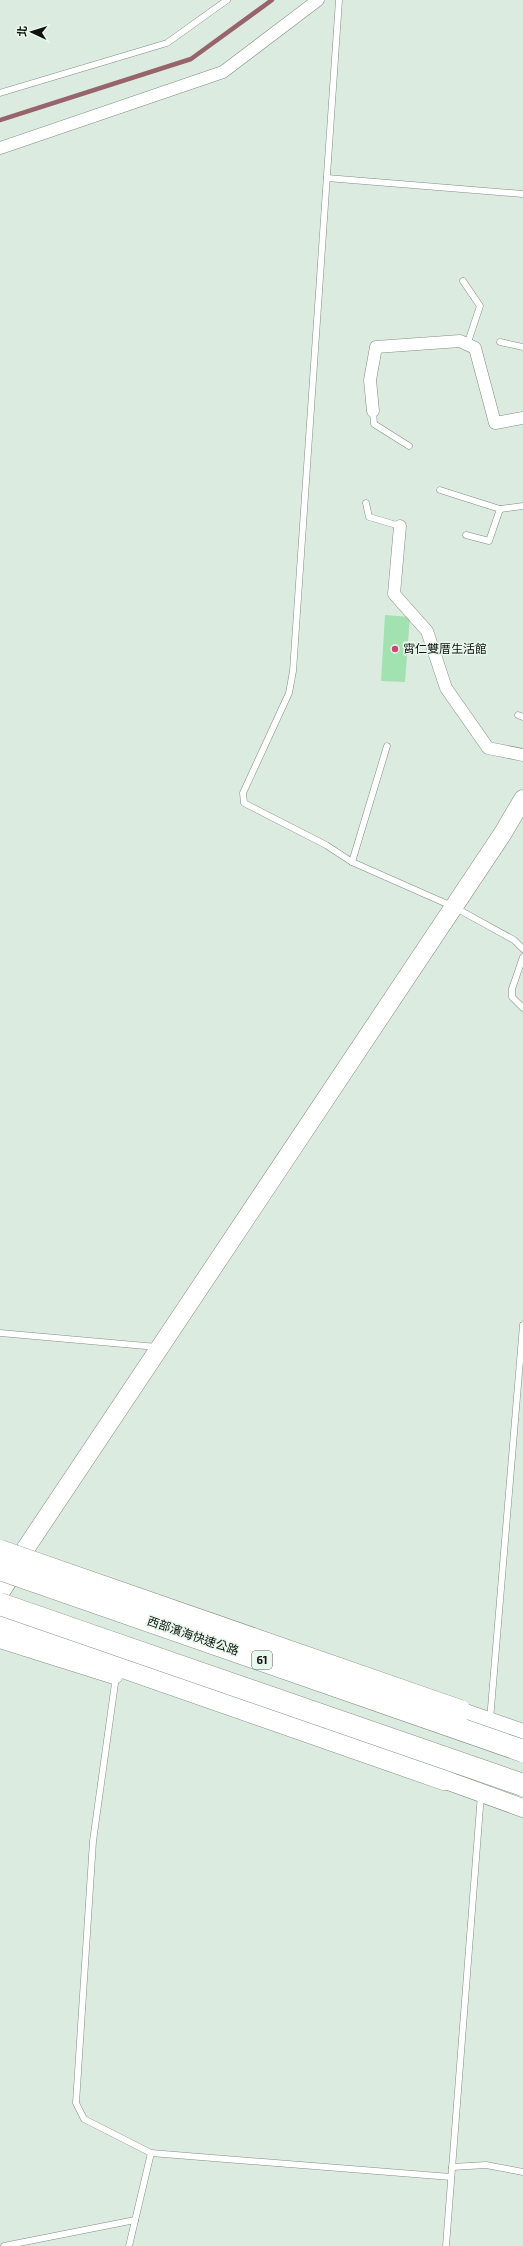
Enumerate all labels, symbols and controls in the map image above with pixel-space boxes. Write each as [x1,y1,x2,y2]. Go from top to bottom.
north arrow [12,12,52,52]
text: 北 [15,25,28,37]
place label: 霄仁雙厝生活館 [403,641,487,655]
marker: 霄仁雙厝生活館 [390,644,400,654]
street label: 西部濱海快速公路 [146,1613,241,1657]
road number: 61 [252,1651,272,1669]

